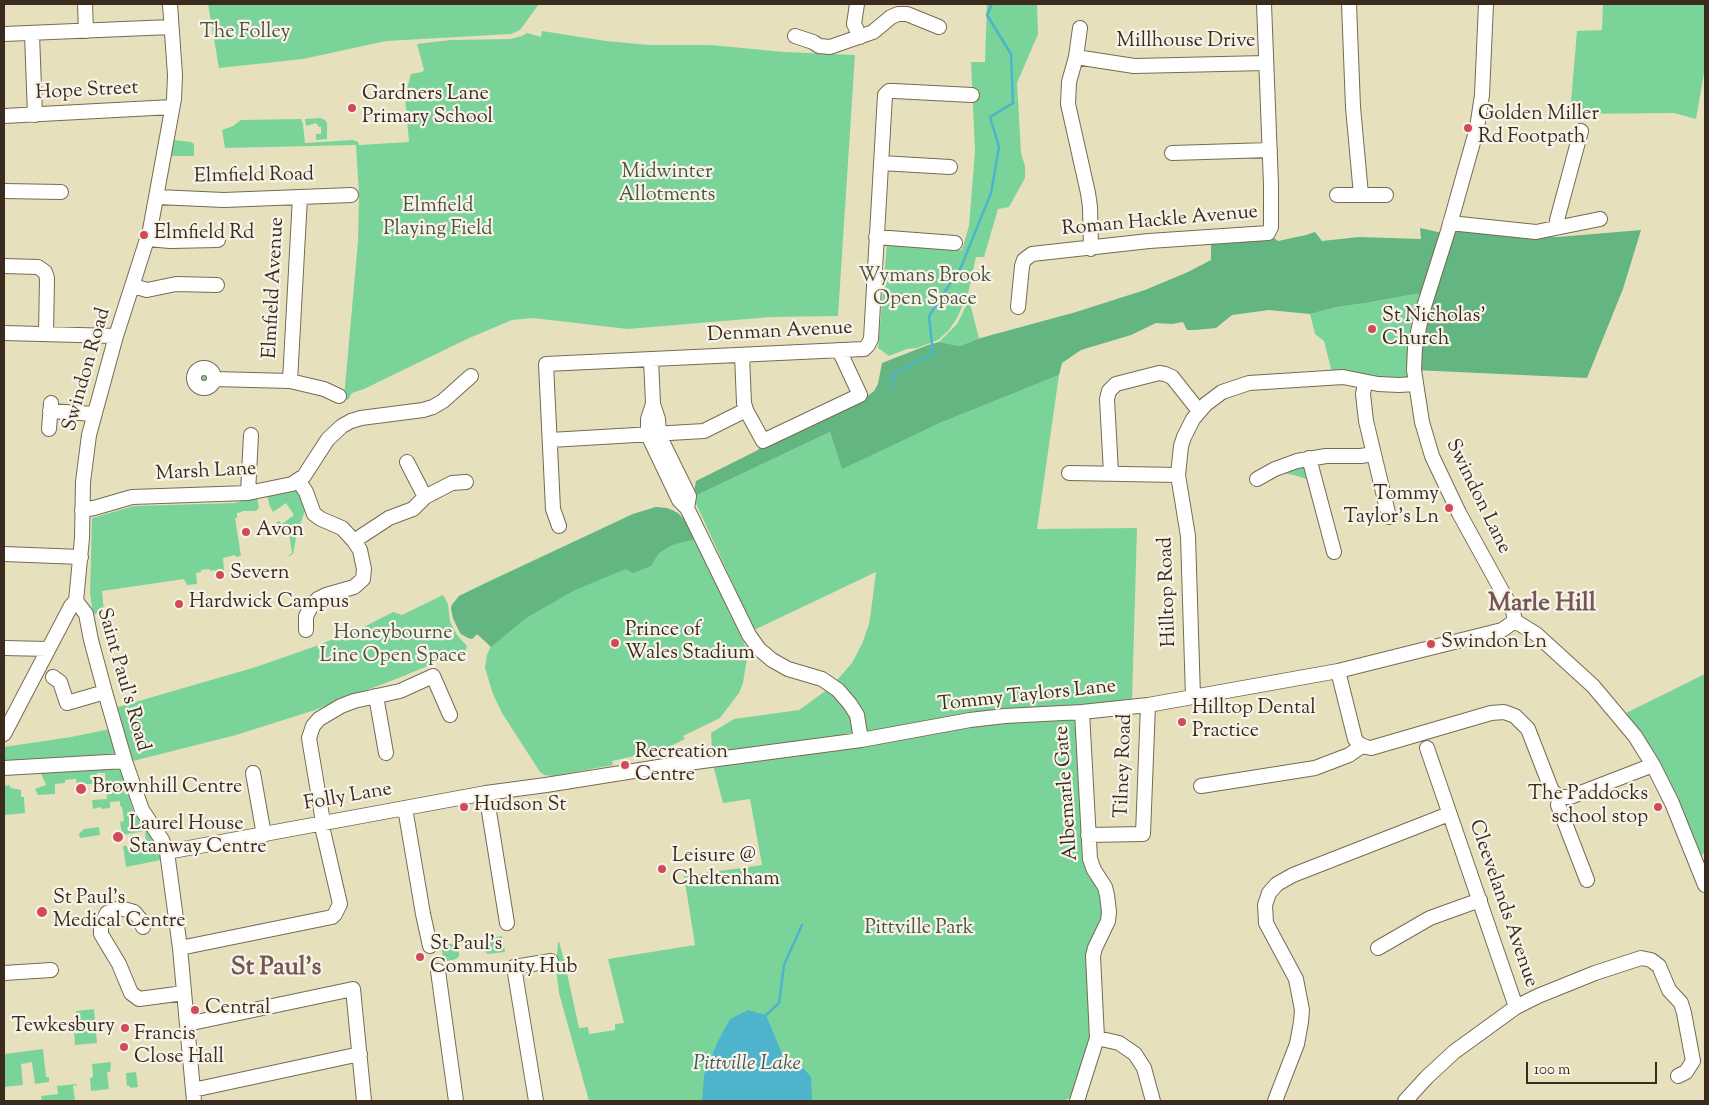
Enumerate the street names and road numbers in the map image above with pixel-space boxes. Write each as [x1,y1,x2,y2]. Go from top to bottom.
street label: Millhouse Drive [1117,31,1255,55]
street label: Hope Street [35,77,139,107]
street label: Elmfield Road [194,164,314,190]
street label: Roman Hackle Avenue [1061,201,1259,243]
street label: Elmfield Avenue [259,216,291,360]
street label: Swindon Road [59,306,117,434]
street label: Denman Avenue [707,317,853,349]
street label: Swindon Lane [1439,436,1515,558]
street label: Marsh Lane [155,458,257,488]
street label: Hilltop Road [1155,536,1183,648]
street label: Saint Paul's Road [90,605,154,755]
street label: Tommy Taylors Lane [937,676,1117,718]
street label: Tilney Road [1111,714,1139,818]
street label: Albemarle Gate [1051,725,1085,861]
street label: Folly Lane [302,778,394,818]
street label: Cleevelands Avenue [1462,817,1542,991]

